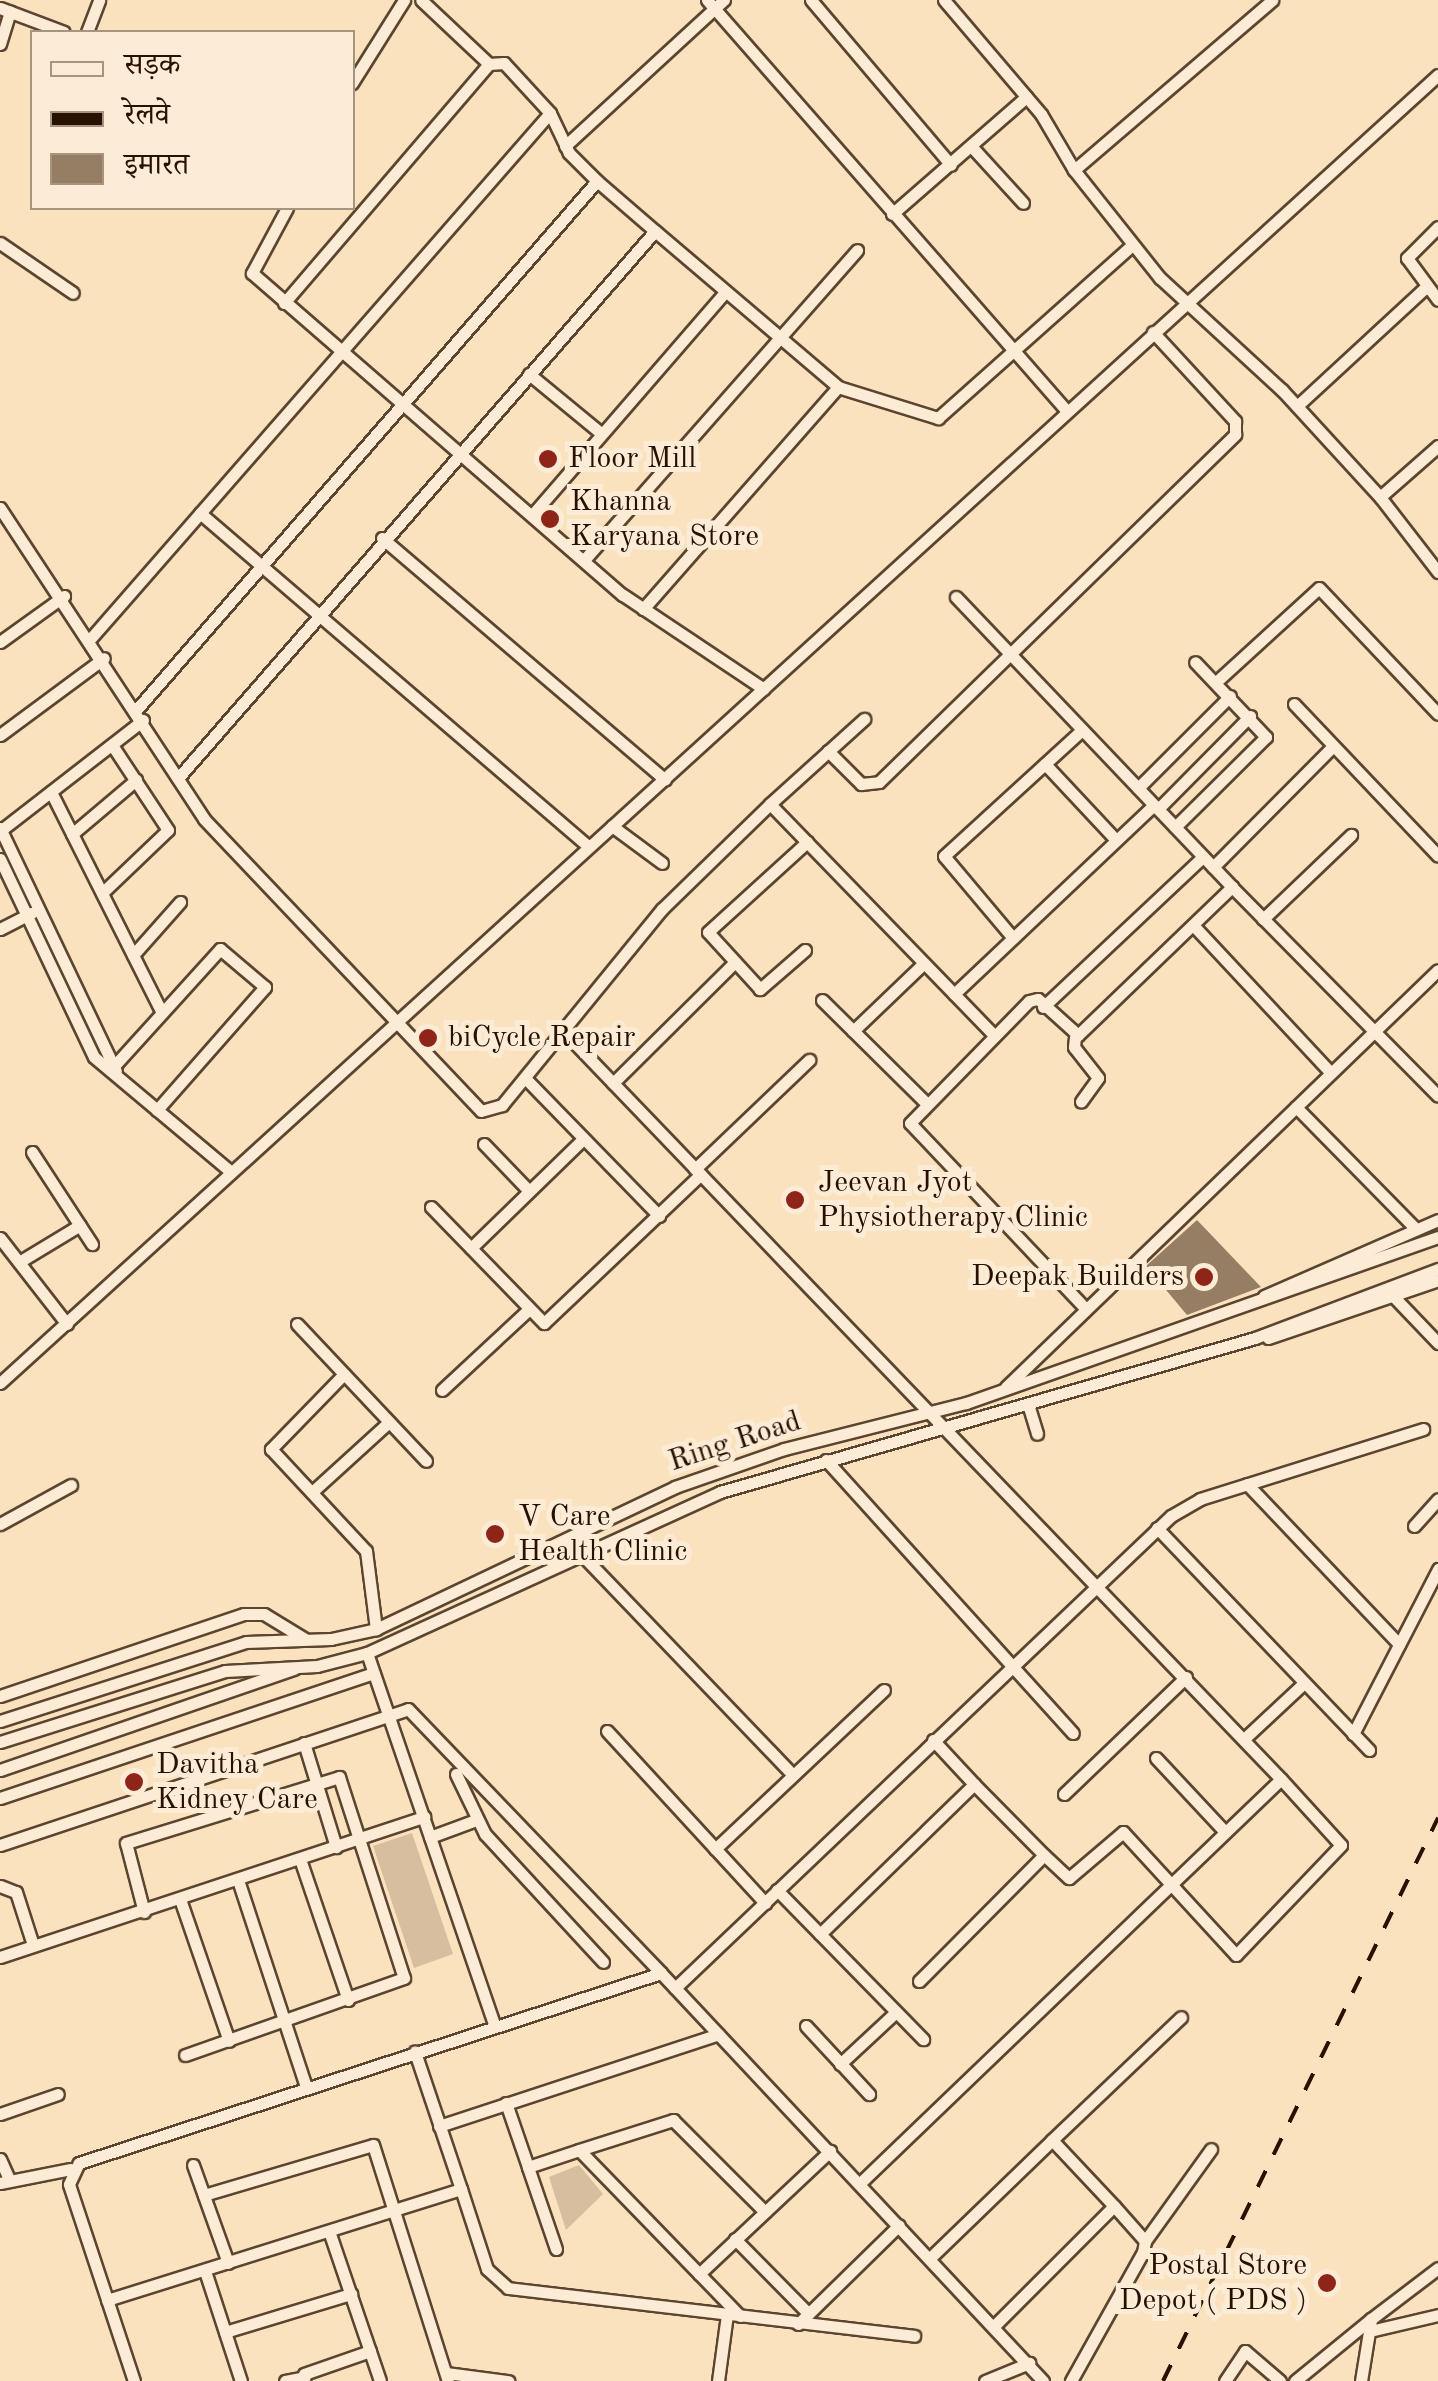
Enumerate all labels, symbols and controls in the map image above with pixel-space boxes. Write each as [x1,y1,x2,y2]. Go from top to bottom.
legend [30,30,355,210]
text: सड़क [124,51,180,81]
text: रेलवे [124,101,170,131]
text: इमारत [124,151,189,181]
place label: Floor Mill [568,441,696,477]
marker: Floor Mill [537,448,559,470]
place label: Khanna Karyana Store [570,484,759,554]
marker: Khanna Karyana Store [539,508,561,530]
place label: biCycle Repair [448,1020,635,1056]
marker: biCycle Repair [417,1027,439,1049]
place label: Jeevan Jyot Physiotherapy Clinic [818,1165,1088,1236]
marker: Jeevan Jyot Physiotherapy Clinic [782,1187,808,1213]
place label: Deepak Builders [971,1259,1184,1295]
marker: Deepak Builders [1193,1266,1215,1288]
street label: Ring Road [664,1404,806,1480]
place label: V Care Health Clinic [518,1499,687,1570]
marker: V Care Health Clinic [482,1521,508,1547]
place label: Davitha Kidney Care [156,1747,318,1818]
marker: Davitha Kidney Care [121,1769,147,1795]
place label: Postal Store Depot ( PDS ) [1119,2248,1307,2318]
marker: Postal Store Depot ( PDS ) [1316,2272,1338,2294]

